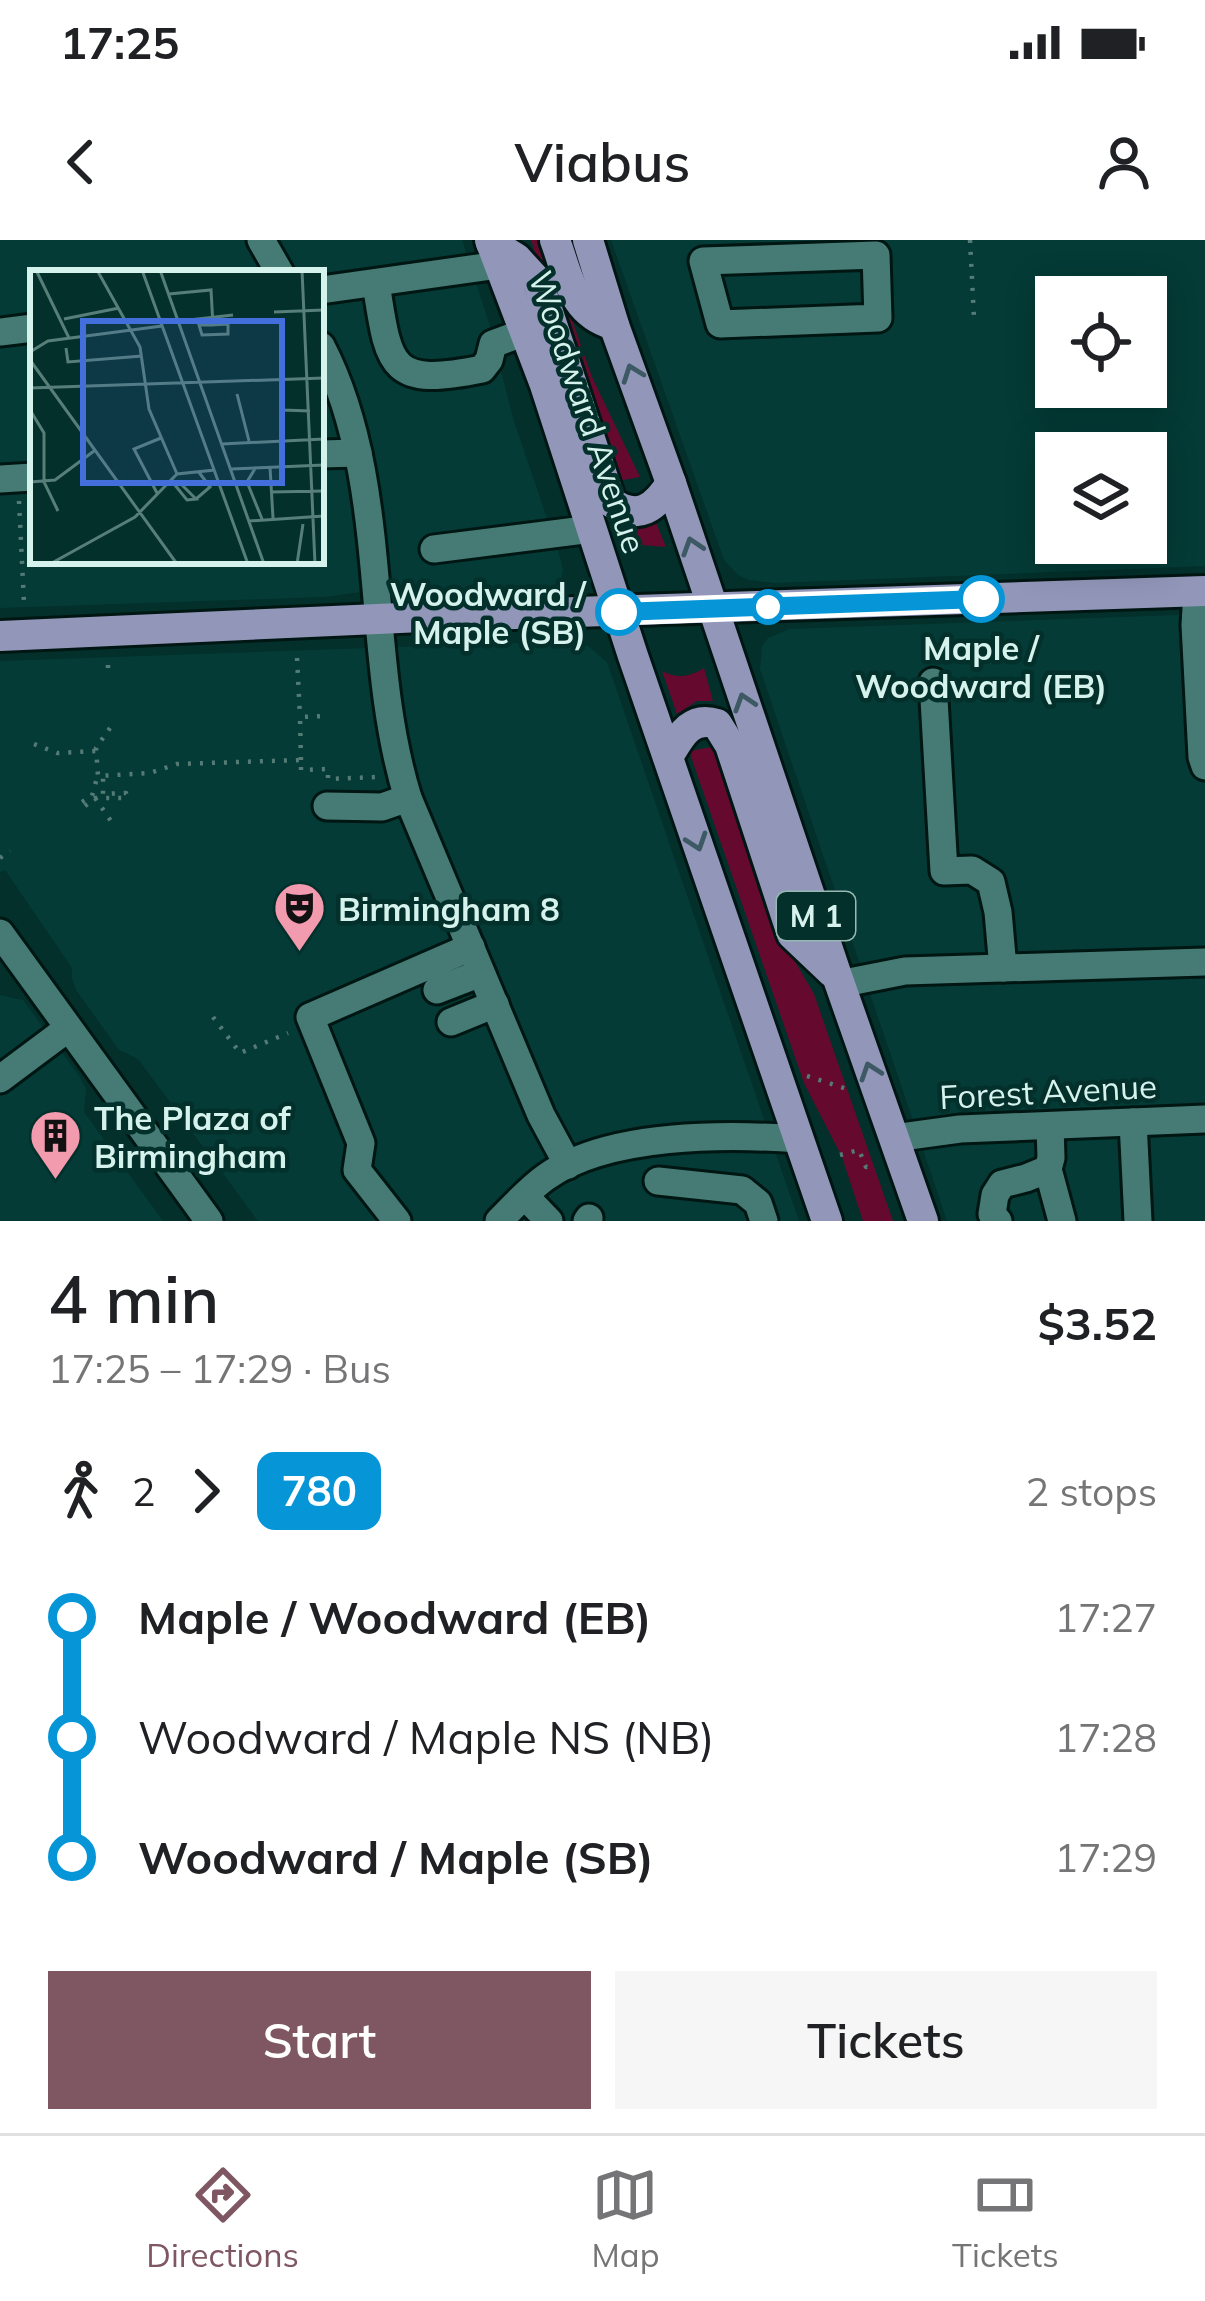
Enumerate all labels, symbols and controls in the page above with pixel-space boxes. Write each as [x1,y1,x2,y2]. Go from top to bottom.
text: 17:25 [60,14,179,70]
text: Viabus [515,128,691,196]
icon: back [48,129,114,195]
icon: person [1091,129,1157,195]
street label: Woodward Avenue [521,266,655,558]
inset map [30,270,324,564]
map controls [1035,276,1167,564]
button: locate [1035,276,1167,408]
one-way arrow [621,364,646,385]
button: layers [1035,432,1167,564]
one-way arrow [682,536,707,557]
place label: Woodward / Maple (SB) [390,573,588,652]
marker: Maple / Woodward (EB) [959,577,1003,621]
marker: Woodward / Maple (SB) [597,590,641,634]
unlabelled marker [752,591,784,623]
place label: Maple / Woodward (EB) [855,627,1107,706]
one-way arrow [734,692,759,713]
one-way arrow [683,831,707,852]
theatre icon: Birmingham 8 [271,880,327,954]
place label: Birmingham 8 [338,888,560,929]
road number: M 1 [777,892,855,940]
one-way arrow [860,1062,884,1083]
street label: Forest Avenue [938,1065,1158,1117]
place label: The Plaza of Birmingham [94,1097,292,1176]
building icon: The Plaza of Birmingham [27,1108,83,1182]
text: 4 min [48,1257,219,1340]
text: $3.52 [1038,1295,1157,1351]
text: 17:25 – 17:29 · Bus [48,1344,391,1393]
icon: walk [48,1458,114,1524]
icon: forward [173,1458,239,1524]
text: 780 [281,1464,357,1517]
text: 2 [132,1467,155,1516]
text: 2 stops [1026,1467,1157,1516]
text: Maple / Woodward (EB) [138,1589,652,1645]
text: 17:27 [1055,1593,1157,1642]
text: Woodward / Maple NS (NB) [138,1709,715,1765]
text: 17:28 [1055,1713,1157,1762]
text: Woodward / Maple (SB) [138,1829,654,1885]
text: 17:29 [1055,1833,1157,1882]
button: Start [48,1971,591,2109]
button: Tickets [615,1971,1157,2109]
tab: Directions [146,2162,299,2275]
tab: Map [592,2162,659,2275]
tab: Tickets [952,2162,1059,2275]

